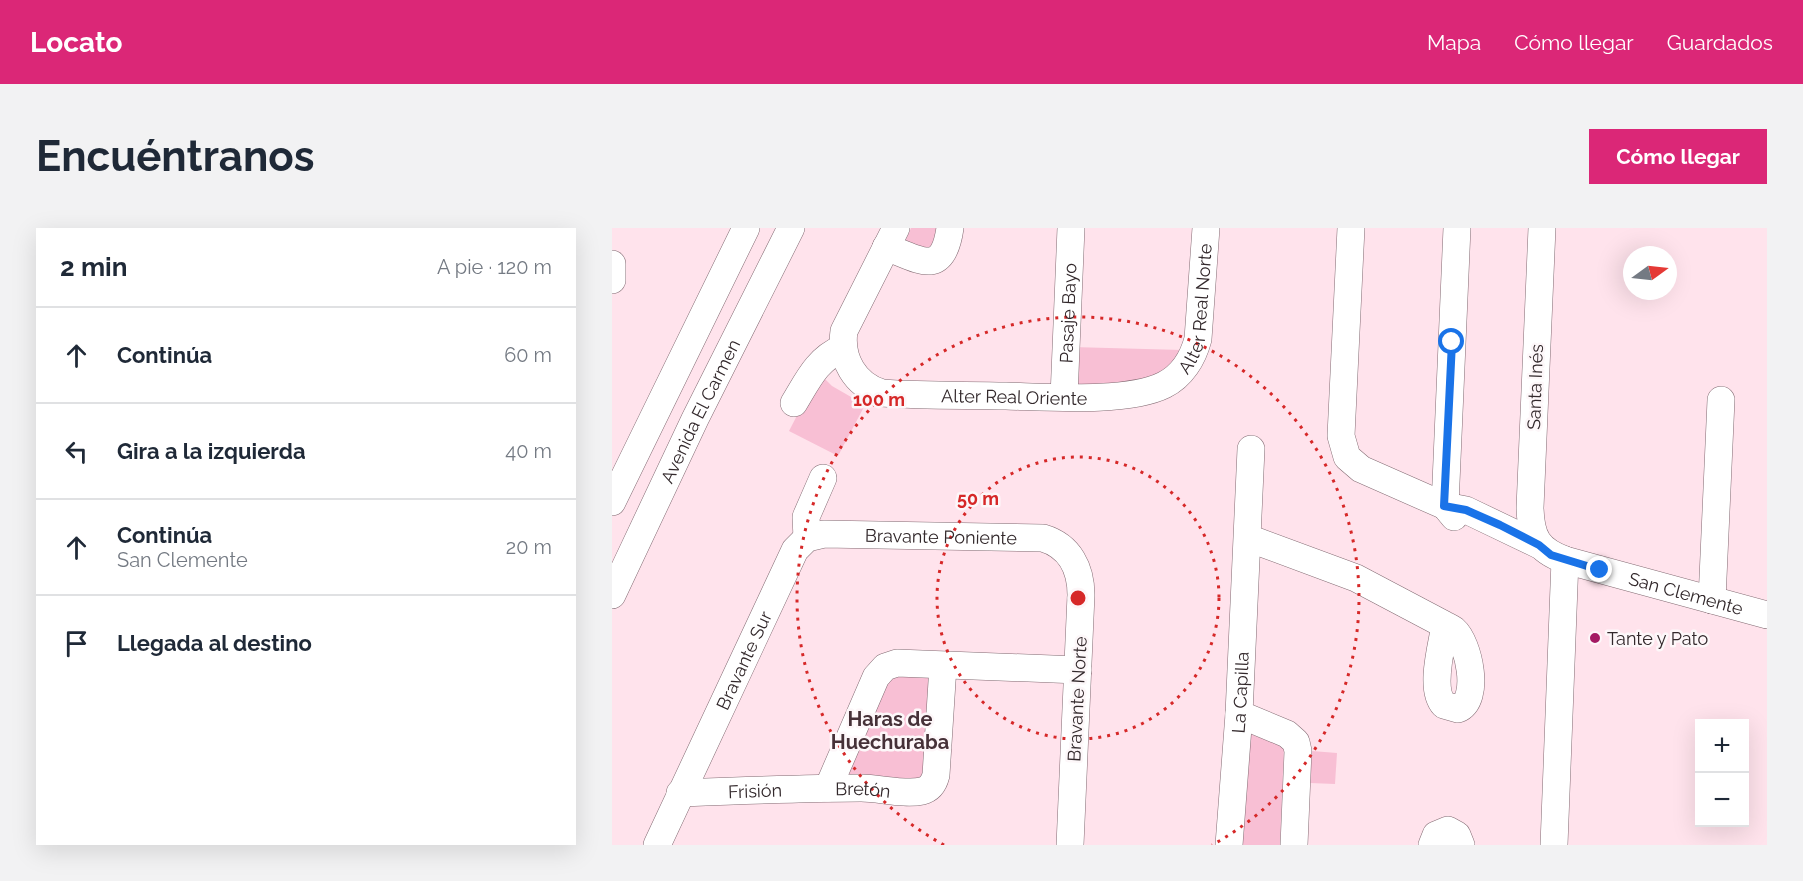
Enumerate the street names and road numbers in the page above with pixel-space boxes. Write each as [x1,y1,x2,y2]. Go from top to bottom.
street label: Alter Real Norte [1173,242,1215,377]
street label: Pasaje Bayo [1055,262,1080,364]
street label: Avenida El Carmen [656,335,744,486]
street label: Santa Inés [1523,343,1547,430]
street label: Alter Real Oriente [941,385,1088,408]
street label: Bravante Poniente [865,524,1018,548]
street label: San Clemente [1627,567,1746,619]
street label: Bravante Sur [711,607,776,713]
street label: Bravante Norte [1063,635,1091,762]
street label: La Capilla [1227,651,1252,734]
street label: Bretón [835,777,892,801]
street label: Frisión [728,779,782,802]

